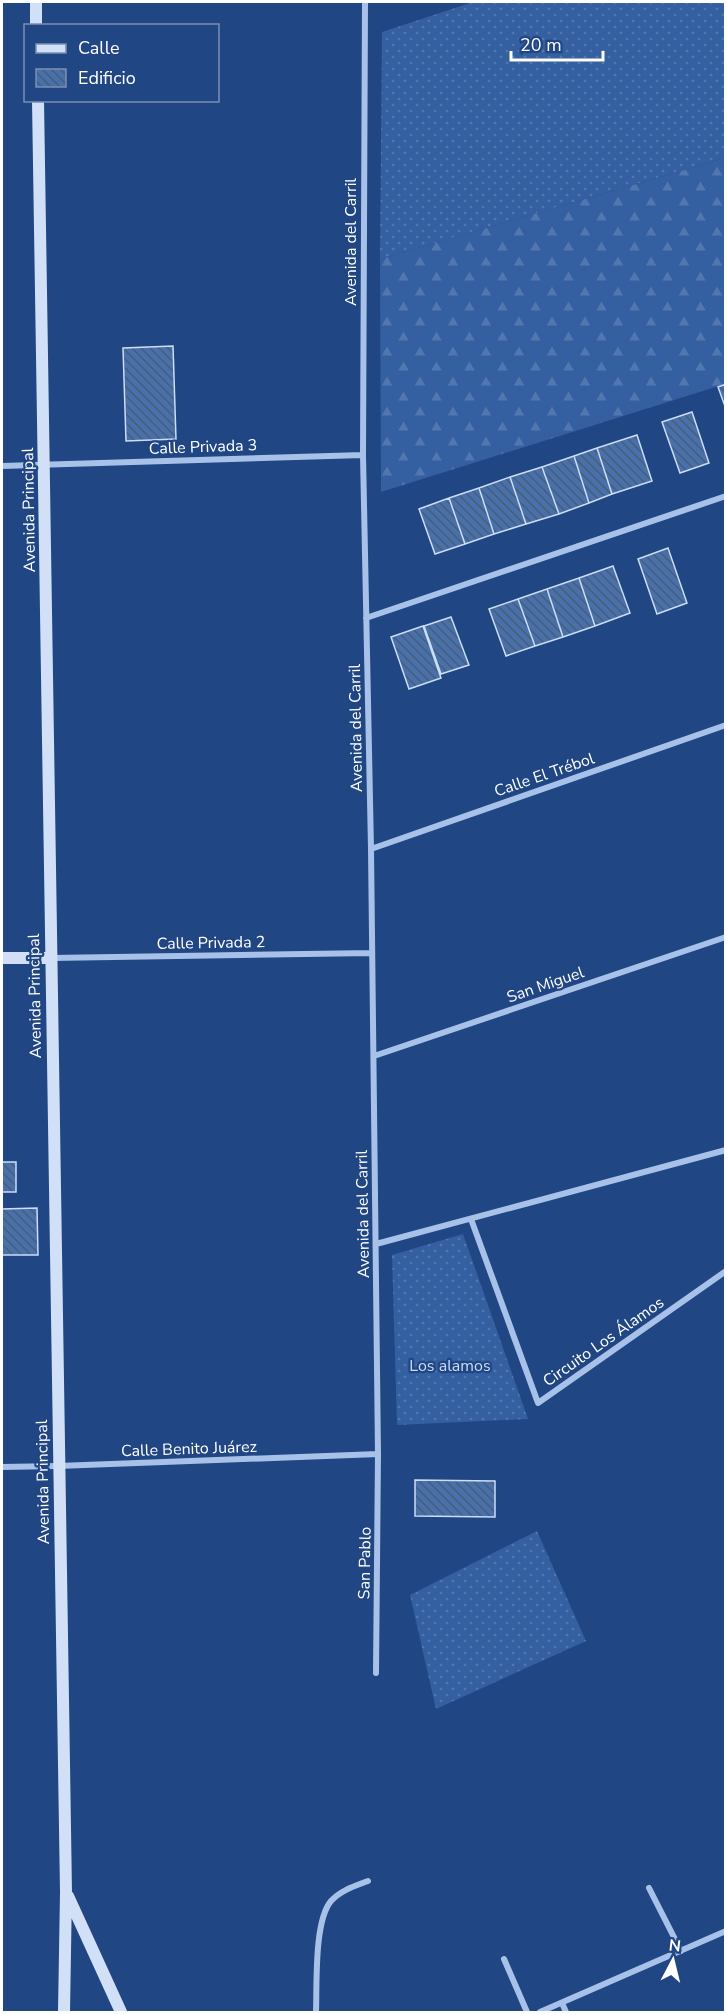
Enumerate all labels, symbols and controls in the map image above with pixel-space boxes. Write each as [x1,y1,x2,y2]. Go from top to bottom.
legend [24,24,219,102]
scale bar [511,24,602,62]
text: 20 m [520,33,562,57]
text: Calle [78,36,120,60]
text: Edificio [78,66,136,90]
street label: Avenida del Carril [340,178,362,306]
street label: Calle Privada 3 [148,434,258,460]
street label: Avenida Principal [17,447,41,573]
street label: Avenida del Carril [344,663,368,792]
street label: Calle El Trébol [491,747,598,802]
street label: Calle Privada 2 [157,931,265,955]
street label: Avenida Principal [23,933,47,1059]
street label: San Miguel [504,961,587,1008]
street label: Avenida del Carril [351,1149,375,1278]
street label: Circuito Los Álamos [539,1292,669,1392]
park label: Los alamos [409,1355,491,1377]
street label: Avenida Principal [31,1419,55,1545]
street label: Calle Benito Juárez [121,1436,257,1462]
street label: San Pablo [353,1526,377,1600]
north arrow [643,1930,703,1990]
text: N [667,1934,682,1958]

